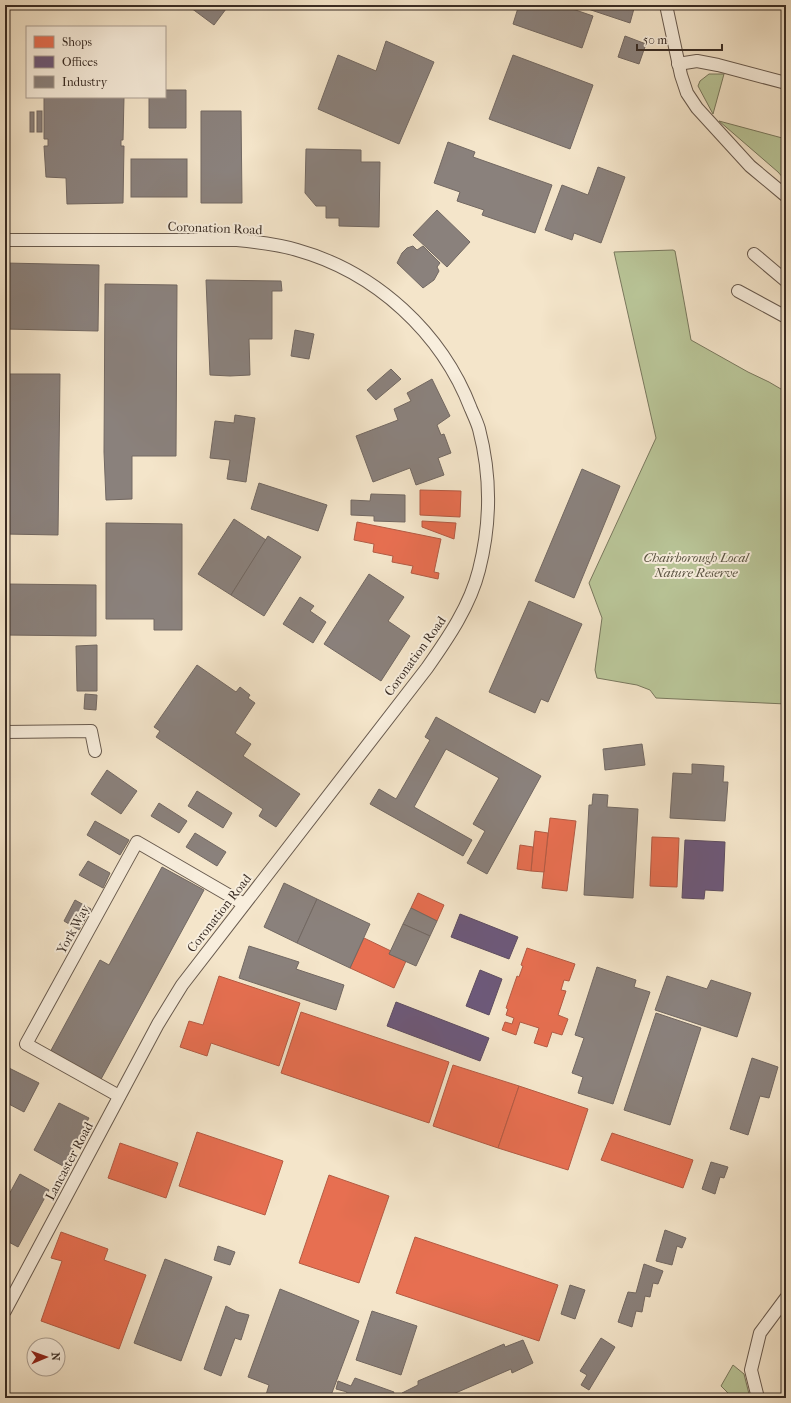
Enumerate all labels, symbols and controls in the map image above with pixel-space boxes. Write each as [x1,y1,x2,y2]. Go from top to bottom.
legend [26,26,166,98]
scale bar [637,26,722,52]
text: 50 m [643,33,667,47]
text: Shops [62,35,92,49]
text: Offices [62,55,98,69]
text: Industry [62,75,108,89]
street label: Coronation Road [167,219,264,237]
park label: Chairborough Local Nature Reserve [644,550,750,580]
street label: Coronation Road [381,612,450,699]
street label: Coronation Road [184,870,255,955]
street label: York Way [53,901,93,957]
street label: Lancaster Road [42,1119,96,1203]
north arrow [26,1337,66,1377]
text: N [49,1352,62,1362]

